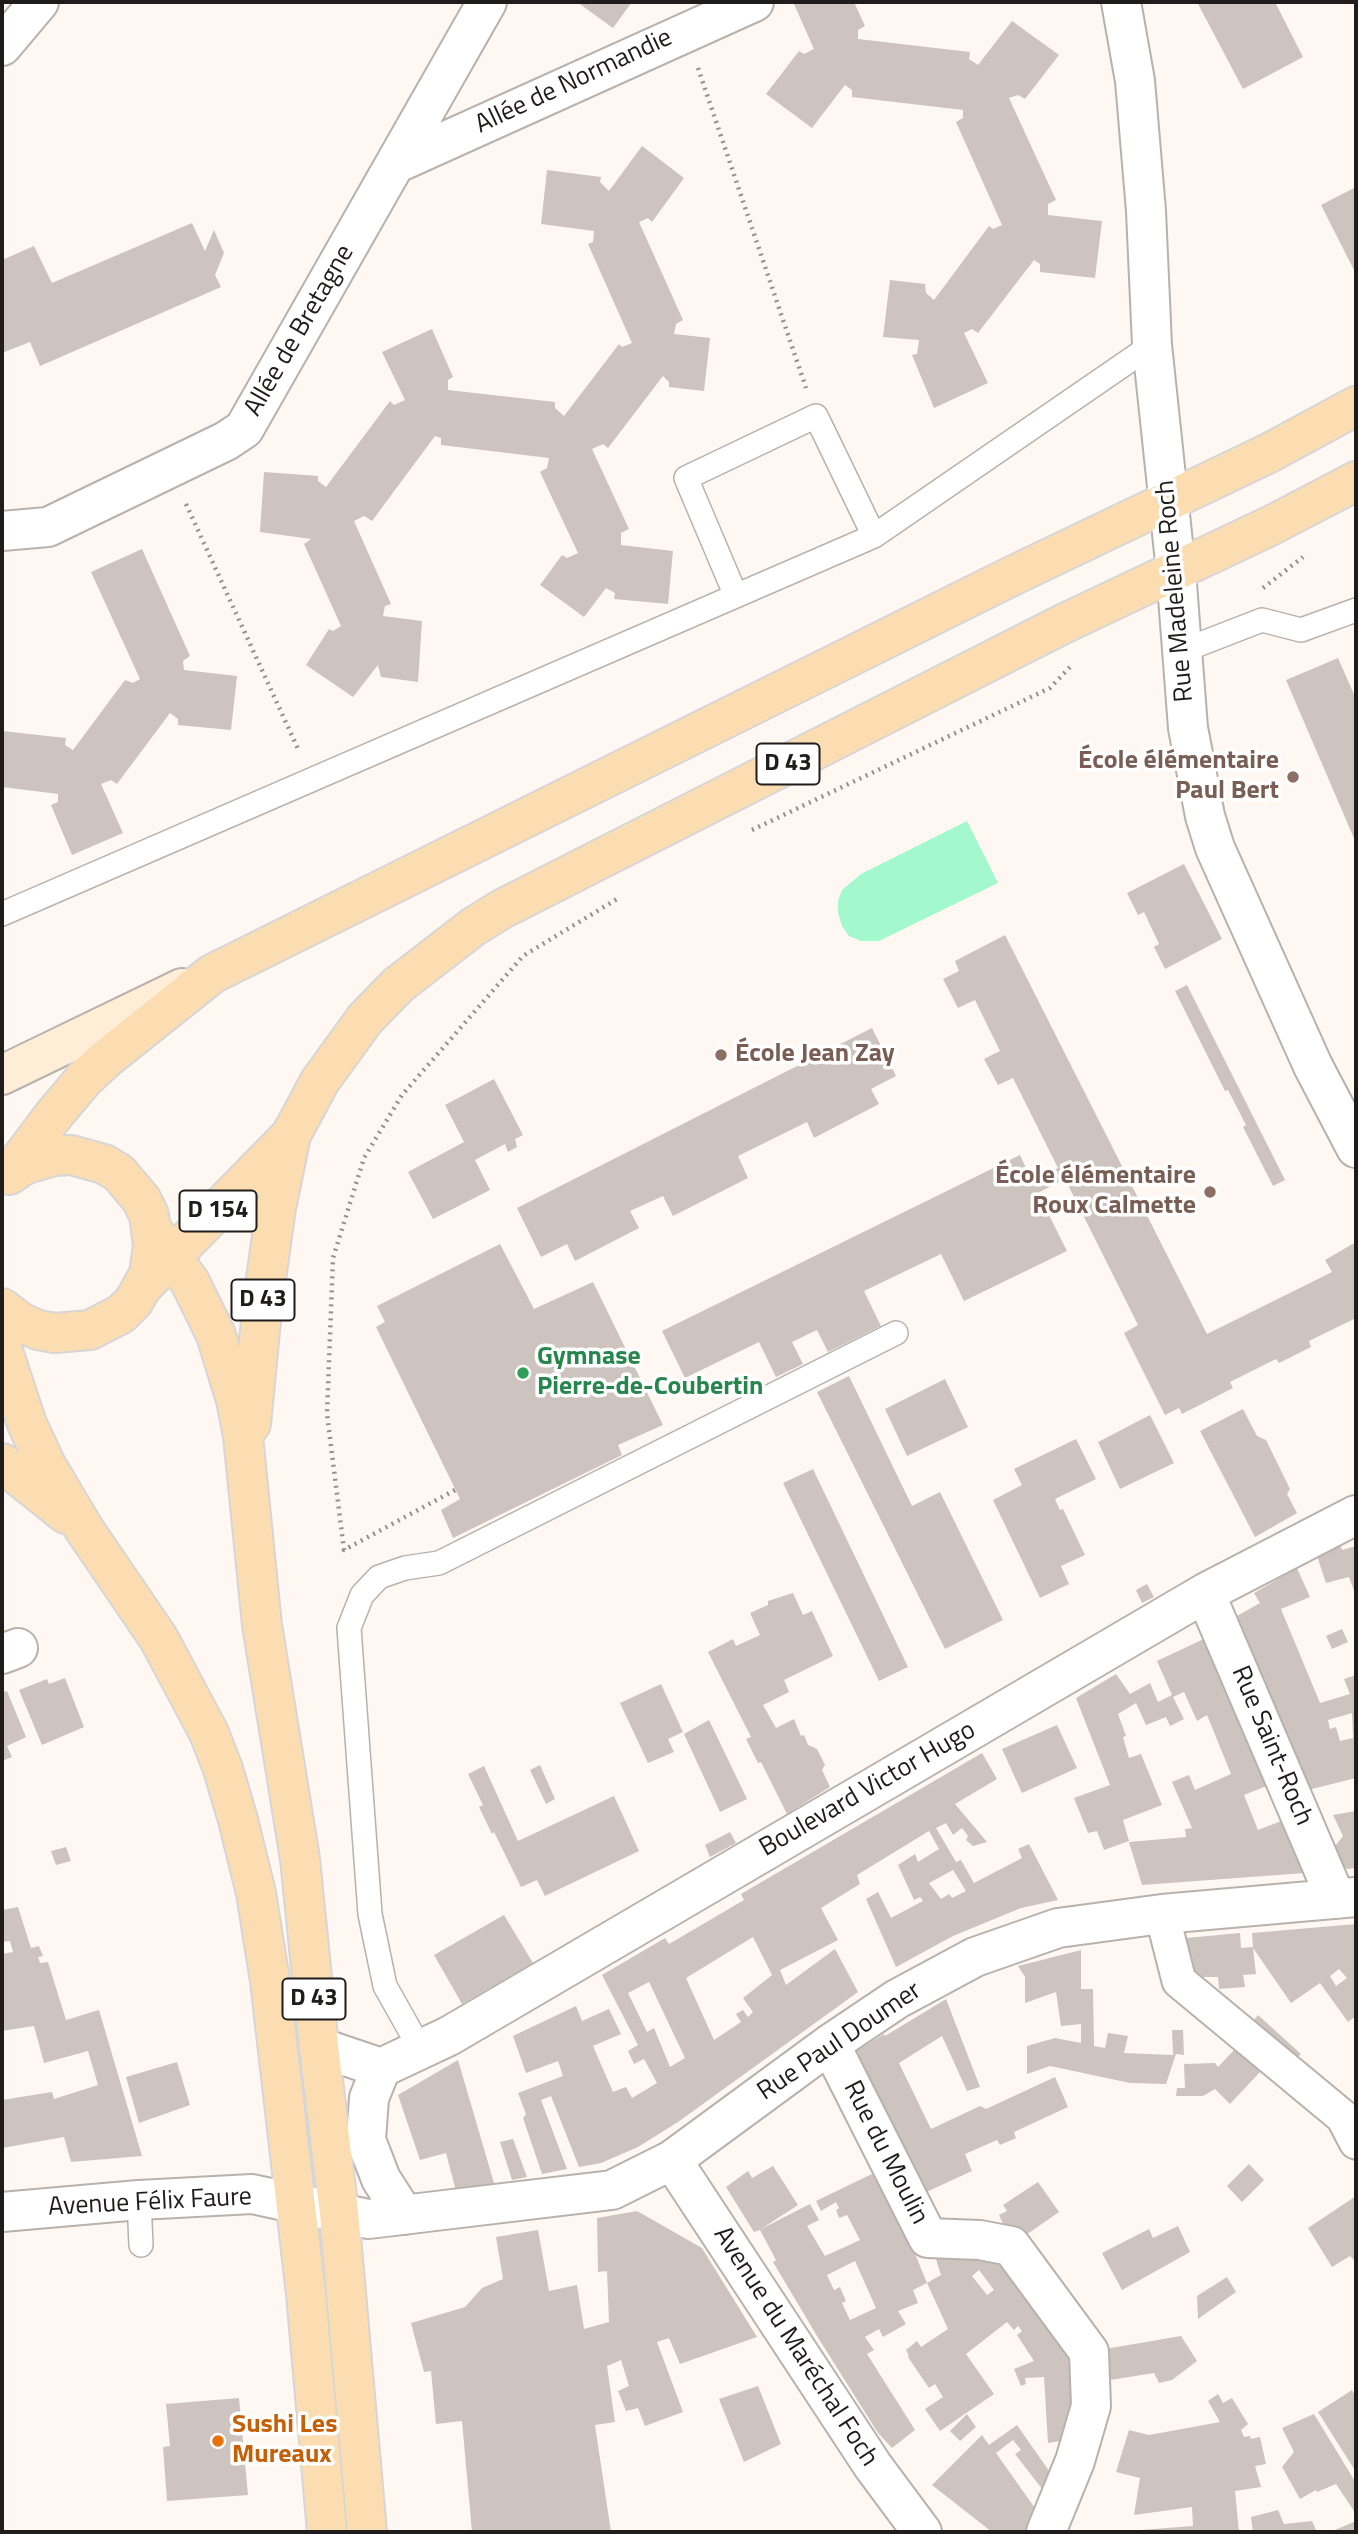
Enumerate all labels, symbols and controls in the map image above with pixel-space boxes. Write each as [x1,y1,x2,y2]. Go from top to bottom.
street label: Allée de Normandie [471,23,677,141]
street label: Allée de Bretagne [238,240,362,422]
street label: Rue Madeleine Roch [1151,479,1201,703]
road number: D 43 [756,744,820,784]
place label: École élémentaire Paul Bert [1078,746,1279,808]
marker: École élémentaire Paul Bert [1285,769,1301,785]
place label: École Jean Zay [735,1039,895,1071]
marker: École Jean Zay [713,1047,729,1063]
place label: École élémentaire Roux Calmette [995,1161,1196,1222]
marker: École élémentaire Roux Calmette [1202,1184,1218,1200]
road number: D 154 [180,1190,256,1232]
road number: D 43 [232,1280,294,1320]
place label: Gymnase Pierre-de-Coubertin [537,1342,763,1404]
marker: Gymnase Pierre-de-Coubertin [515,1365,531,1381]
street label: Rue Saint-Roch [1223,1662,1319,1830]
street label: Boulevard Victor Hugo [754,1715,982,1865]
street label: Rue Paul Doumer [752,1976,928,2108]
road number: D 43 [282,1978,346,2020]
street label: Rue du Moulin [836,2076,934,2230]
street label: Avenue Félix Faure [47,2182,253,2224]
street label: Avenue du Maréchal Foch [706,2221,884,2473]
place label: Sushi Les Mureaux [232,2410,337,2472]
marker: Sushi Les Mureaux [210,2433,226,2449]

